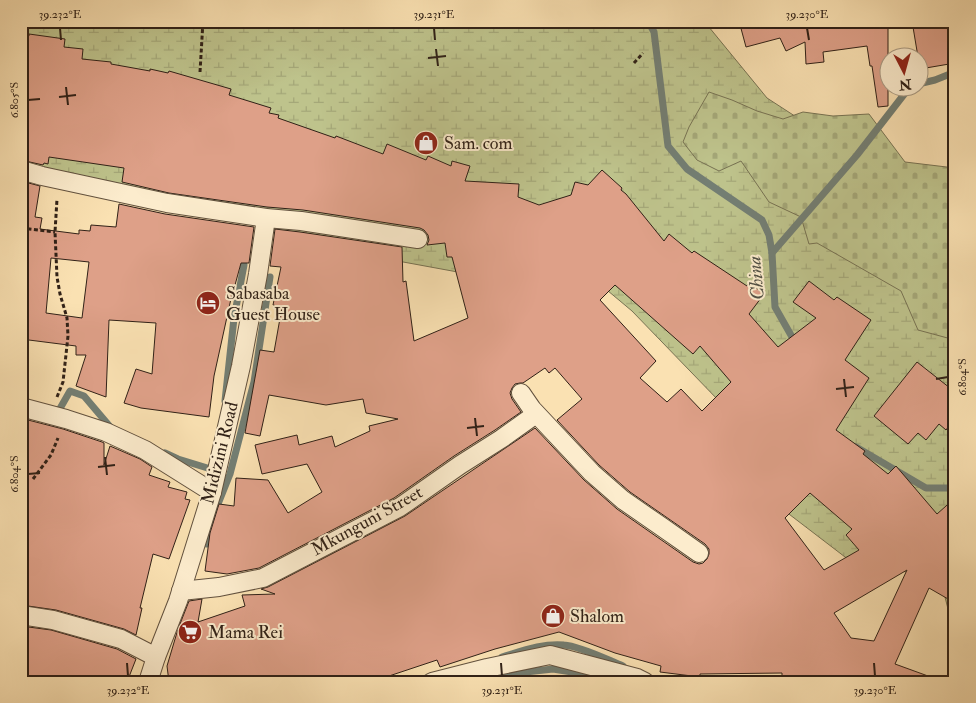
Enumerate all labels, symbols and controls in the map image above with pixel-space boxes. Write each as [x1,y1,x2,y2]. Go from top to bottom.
text: 39.232°E [39,7,82,22]
text: 39.231°E [414,7,455,22]
text: 39.230°E [786,7,829,22]
north arrow [878,48,928,98]
text: N [898,75,913,94]
text: 6.805°S [7,82,22,118]
shop icon: Sam. com [413,130,439,156]
place label: Sam. com [444,132,513,155]
water label: China [742,255,770,301]
place label: Sabasaba Guest House [226,282,320,326]
hotel icon: Sabasaba Guest House [195,290,221,316]
text: 6.804°S [955,358,970,396]
street label: Midizini Road [196,399,244,507]
text: 6.804°S [7,455,22,493]
street label: Mkunguni Street [307,481,427,561]
shop icon: Shalom [540,603,566,629]
place label: Shalom [570,605,624,628]
supermarket icon: Mama Rei [177,619,203,645]
place label: Mama Rei [208,621,283,644]
text: 39.232°E [107,683,150,698]
text: 39.231°E [482,683,523,698]
text: 39.230°E [854,683,897,698]

